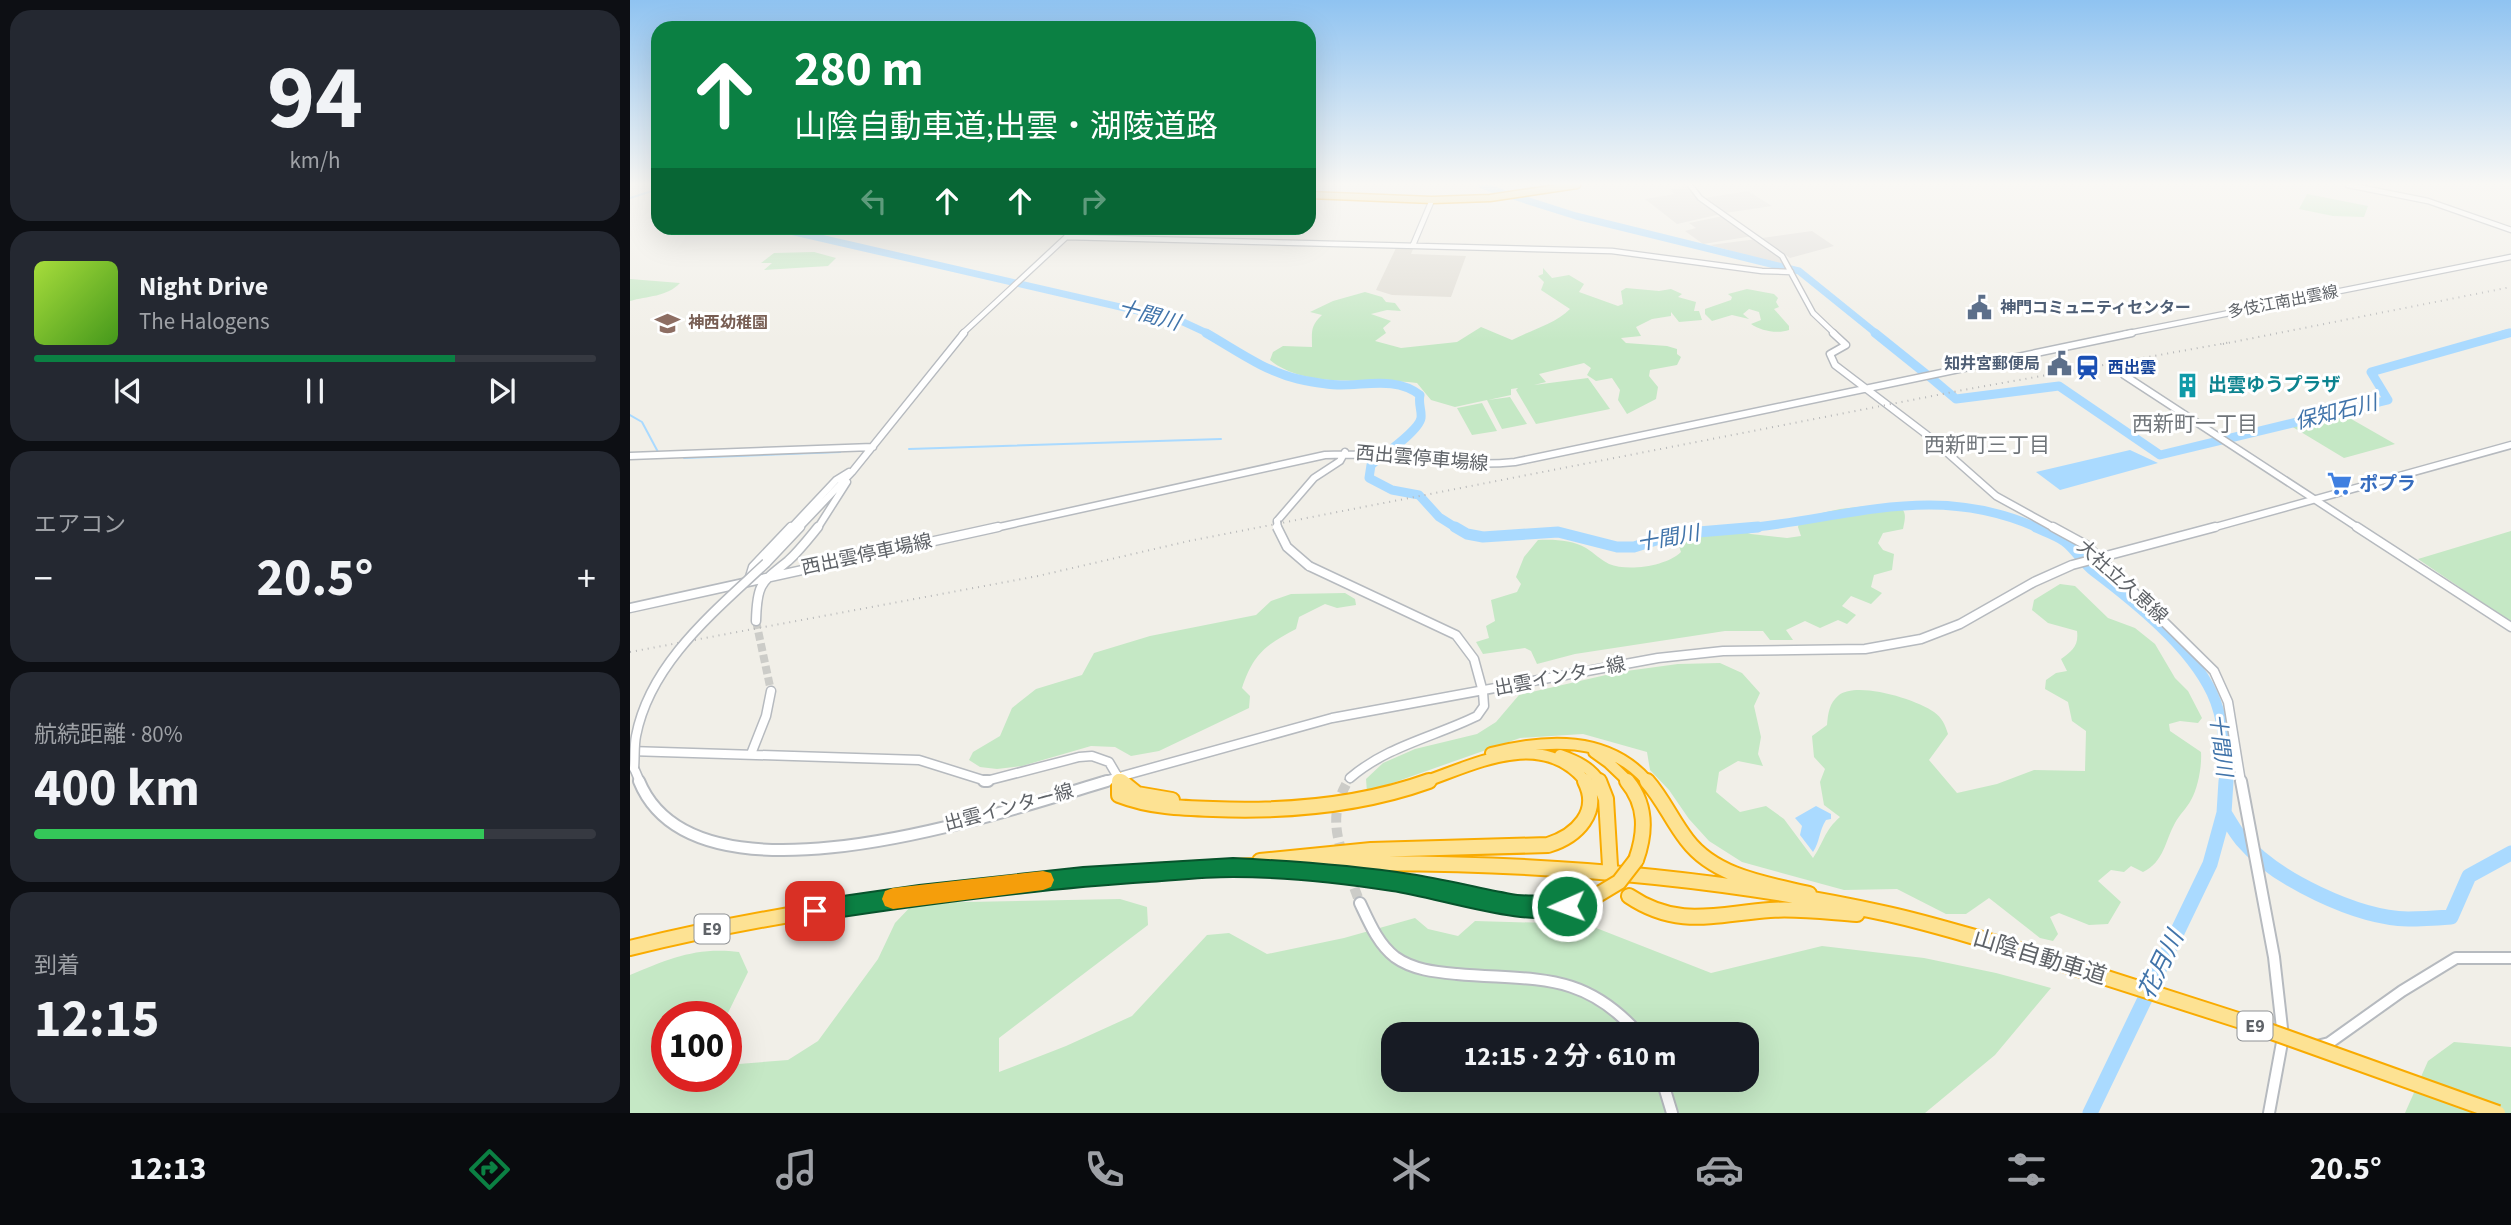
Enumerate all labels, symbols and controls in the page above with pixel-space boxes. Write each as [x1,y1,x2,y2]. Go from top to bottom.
text: 94 [267,34,363,163]
text: 280 m [794,35,923,105]
icon: ahead [679,49,770,140]
text: 山陰自動車道;出雲・湖陵道路 [794,104,1218,150]
text: km/h [289,144,341,177]
icon: left [855,182,893,220]
icon: ahead [928,182,966,220]
icon: ahead [1001,182,1039,220]
icon: right [1074,182,1112,220]
text: Night Drive [139,268,268,305]
street label: 多伎江南出雲線 [2226,281,2340,323]
water label: 十間川 [1115,292,1185,338]
public building icon: 神門コミュニティセンター [1966,294,1994,322]
place label: 神門コミュニティセンター [2000,297,2191,319]
text: The Halogens [139,305,270,338]
school or university icon: 神西幼稚園 [654,309,682,337]
place label: 神西幼稚園 [688,312,768,334]
public building icon: 知井宮郵便局 [2046,350,2074,378]
place label: 知井宮郵便局 [1944,353,2040,375]
station icon: 西出雲 [2074,354,2102,382]
place label: 西出雲 [2108,357,2156,379]
building icon: 出雲ゆうプラザ [2174,371,2202,399]
icon: previous [109,372,147,410]
icon: pause [296,372,334,410]
icon: next [483,372,521,410]
place label: 出雲ゆうプラザ [2208,372,2341,399]
water label: 保知石川 [2292,387,2382,437]
district label: 西新町一丁目 [2132,409,2258,439]
district label: 西新町三丁目 [1924,430,2050,460]
street label: 西出雲停車場線 [1355,440,1489,478]
supermarket icon: ポプラ [2325,470,2353,498]
place label: ポプラ [2359,471,2416,498]
text: エアコン [34,508,126,541]
water label: 十間川 [1634,517,1704,558]
street label: 西出雲停車場線 [799,528,935,582]
street label: 大社立久恵線 [2071,534,2173,630]
text: 20.5° [257,542,373,616]
text: − [34,552,53,606]
text: + [577,552,596,606]
street label: 出雲インター線 [1492,651,1628,703]
water label: 十間川 [2202,712,2240,780]
text: 航続距離 · 80% [34,718,183,751]
text: 400 km [34,752,200,826]
street label: 出雲インター線 [941,778,1077,838]
position arrow [1530,869,1604,943]
pin [785,881,845,941]
icon: arrive [796,892,834,930]
road number: E9 [694,914,730,944]
street label: 山陰自動車道 [1969,921,2111,993]
water label: 花月川 [2129,922,2194,1005]
text: 到着 [34,949,80,982]
text: 12:15 [34,983,159,1057]
speed limit sign: 100 [651,1001,742,1092]
road number: E9 [2238,1012,2272,1041]
text: 12:15 · 2 分 · 610 m [1464,1038,1676,1075]
icon: directions [465,1145,514,1194]
icon: music [772,1145,821,1194]
icon: phone [1080,1145,1129,1194]
icon: climate [1387,1145,1436,1194]
icon: car [1695,1145,1744,1194]
icon: filters [2002,1145,2051,1194]
text: 12:13 [129,1146,206,1192]
text: 20.5° [2310,1146,2382,1192]

